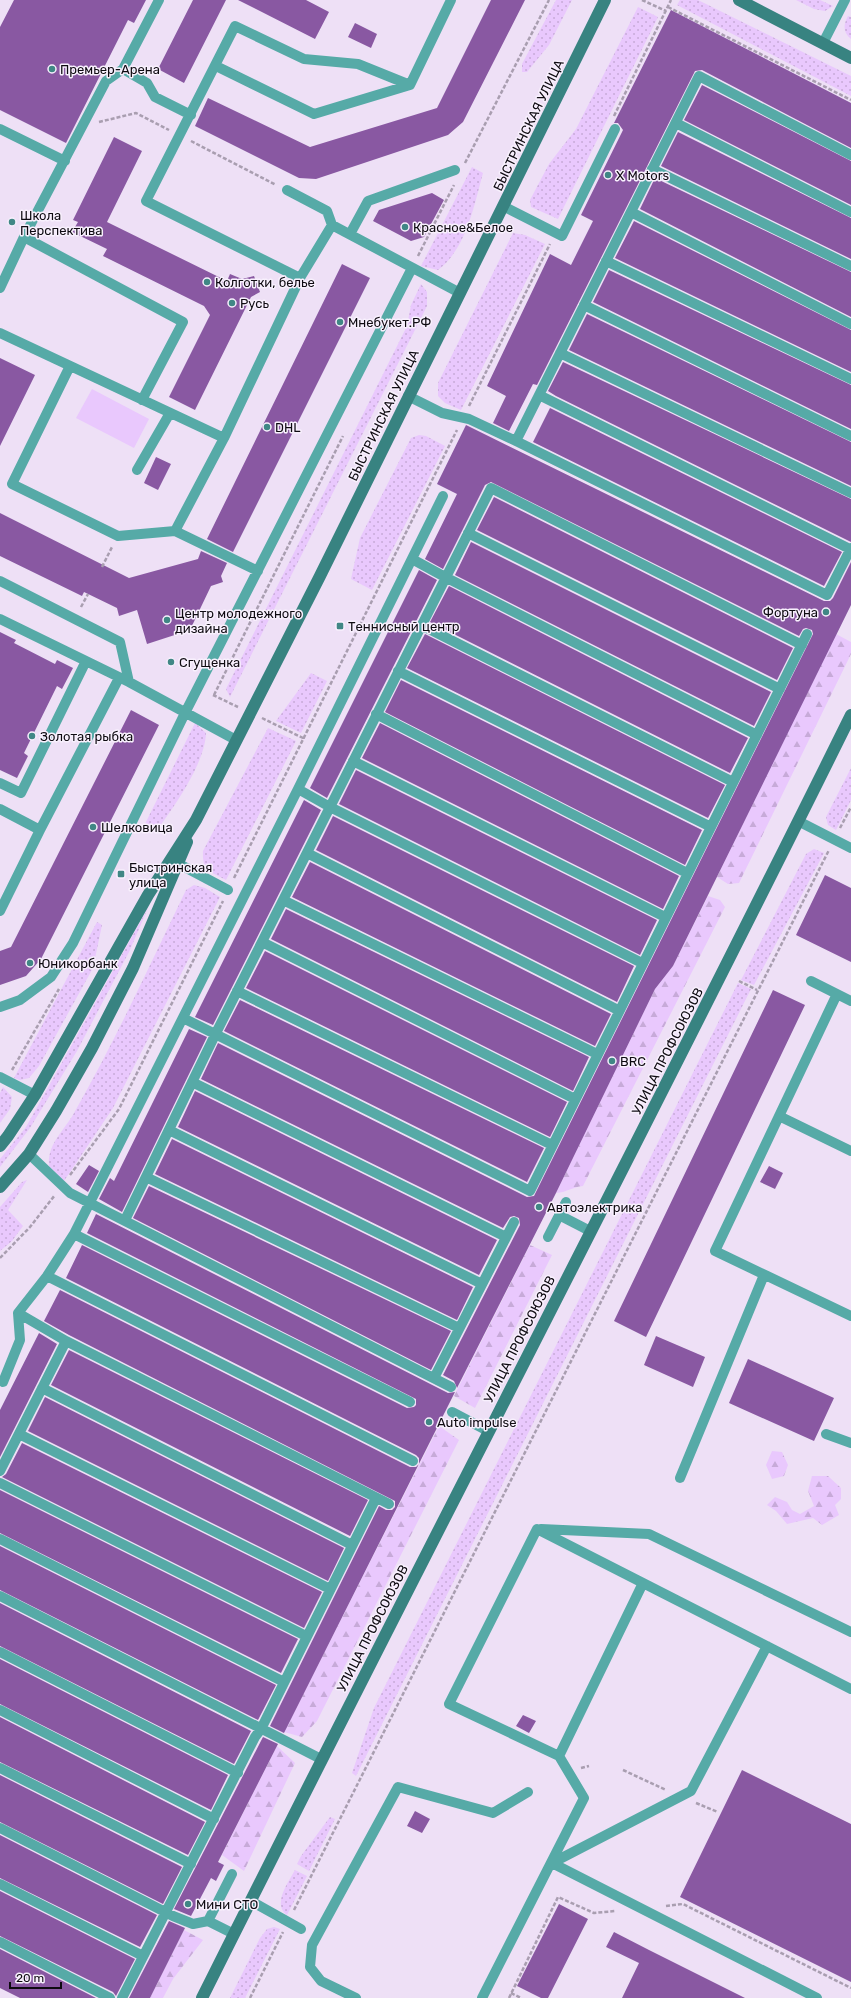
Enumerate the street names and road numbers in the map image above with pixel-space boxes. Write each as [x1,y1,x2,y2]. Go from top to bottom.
street label: БЫСТРИНСКАЯ УЛИЦА [490,57,567,193]
street label: БЫСТРИНСКАЯ УЛИЦА [345,347,422,483]
street label: УЛИЦА ПРОФСОЮЗОВ [629,985,706,1117]
street label: УЛИЦА ПРОФСОЮЗОВ [481,1273,558,1405]
street label: УЛИЦА ПРОФСОЮЗОВ [334,1562,411,1694]

